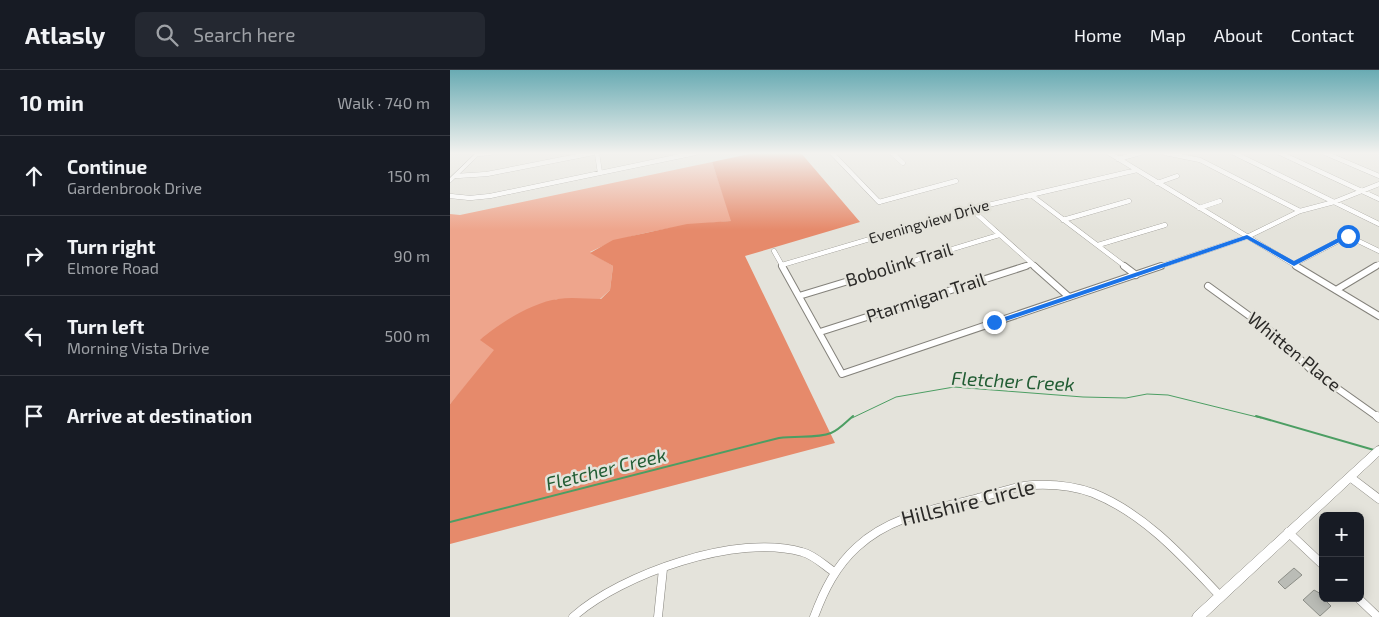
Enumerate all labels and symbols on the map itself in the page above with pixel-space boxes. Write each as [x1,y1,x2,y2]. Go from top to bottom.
street label: Eveningview Drive [866,195,991,247]
route start [1337,225,1360,248]
street label: Bobolink Trail [843,237,955,291]
street label: Ptarmigan Trail [863,267,989,327]
street label: Whitten Place [1243,307,1346,396]
route end [983,311,1006,334]
water label: Fletcher Creek [951,366,1075,395]
water label: Fletcher Creek [543,442,669,495]
street label: Hillshire Circle [898,473,1037,530]

